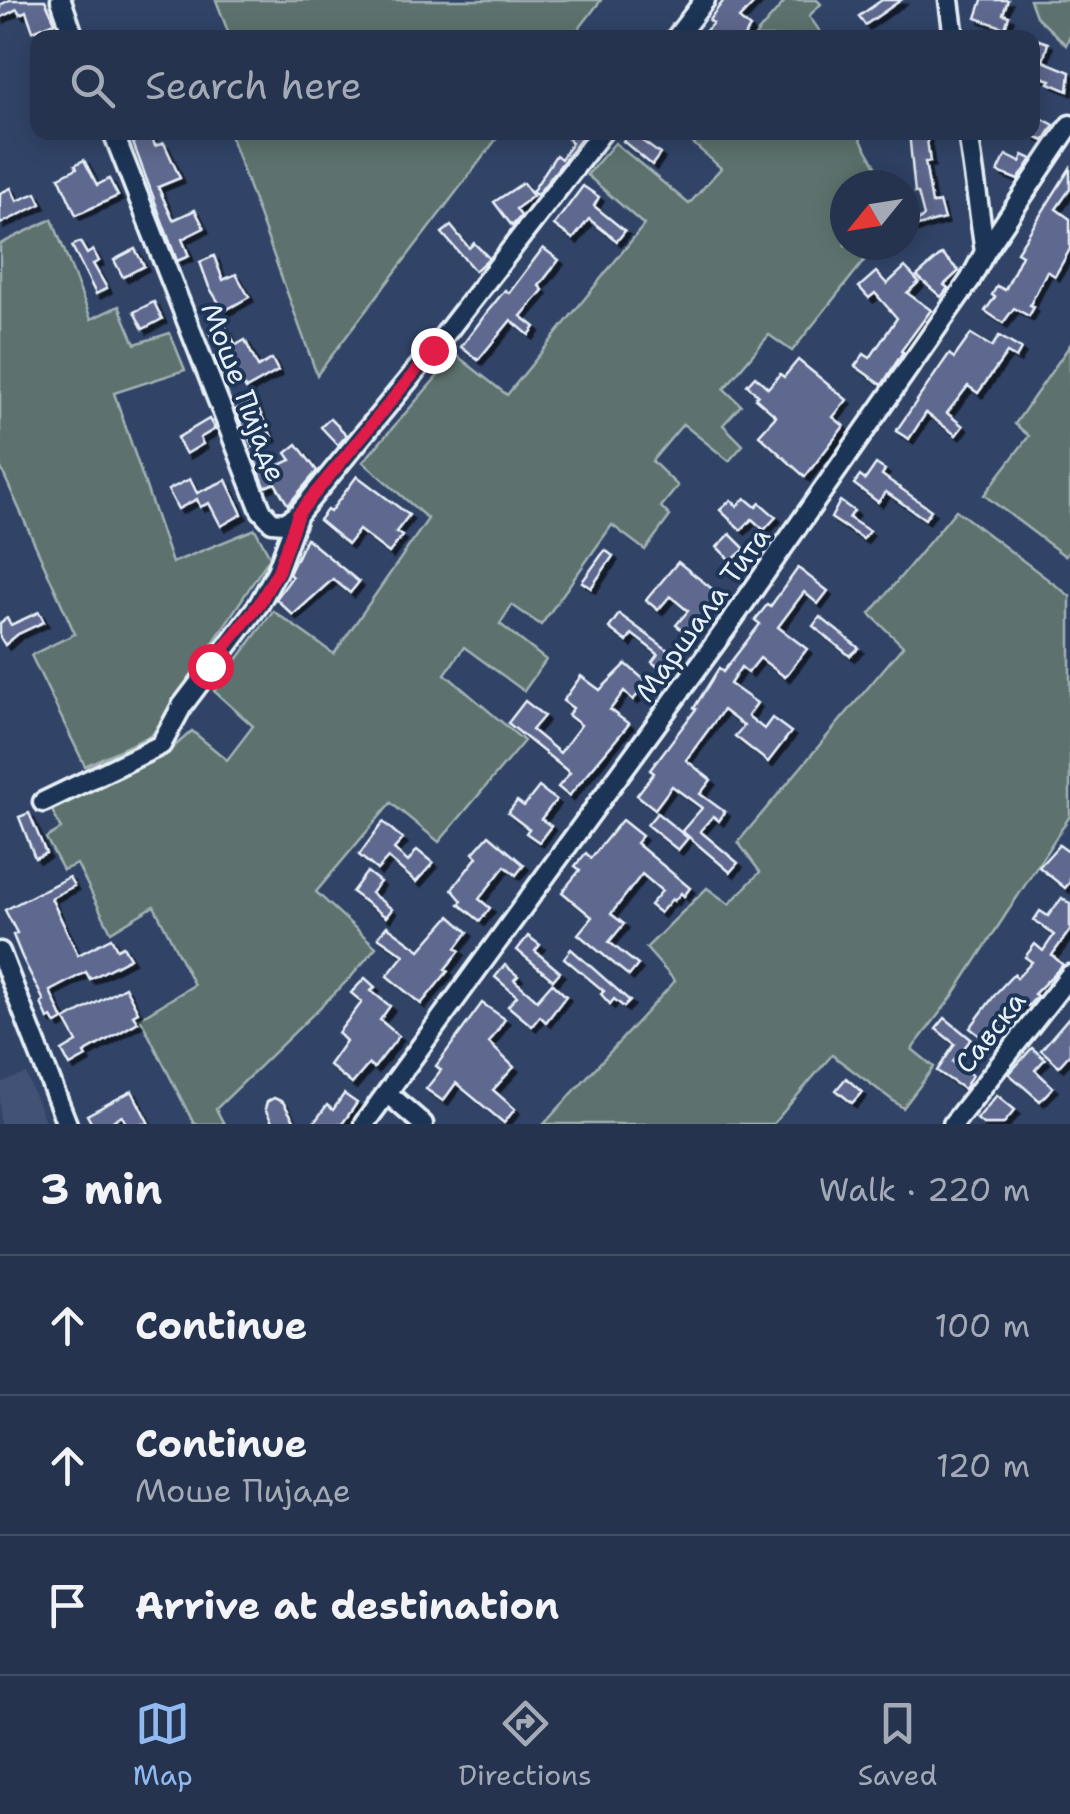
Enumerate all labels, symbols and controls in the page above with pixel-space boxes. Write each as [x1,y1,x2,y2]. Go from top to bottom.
search box [30,30,1040,140]
icon: search [65,58,120,113]
text: Search here [145,60,362,111]
north arrow [830,170,920,260]
street label: Моше Пијаде [192,297,296,487]
route end [411,328,457,374]
street label: Маршала Тита [626,519,778,709]
route start [188,644,234,690]
street label: Савска [946,983,1034,1081]
text: 3 min [40,1161,162,1217]
text: Walk · 220 m [819,1168,1030,1211]
icon: ahead [40,1298,95,1353]
text: Continue [135,1300,307,1351]
text: 100 m [934,1304,1030,1347]
text: Continue [135,1418,307,1469]
icon: ahead [40,1438,95,1493]
text: 120 m [936,1444,1030,1487]
text: Моше Пијаде [135,1469,351,1512]
icon: arrive [40,1578,95,1633]
text: Arrive at destination [135,1580,559,1631]
tab: Map [133,1696,193,1794]
tab: Directions [458,1696,592,1794]
tab: Saved [858,1696,937,1794]

